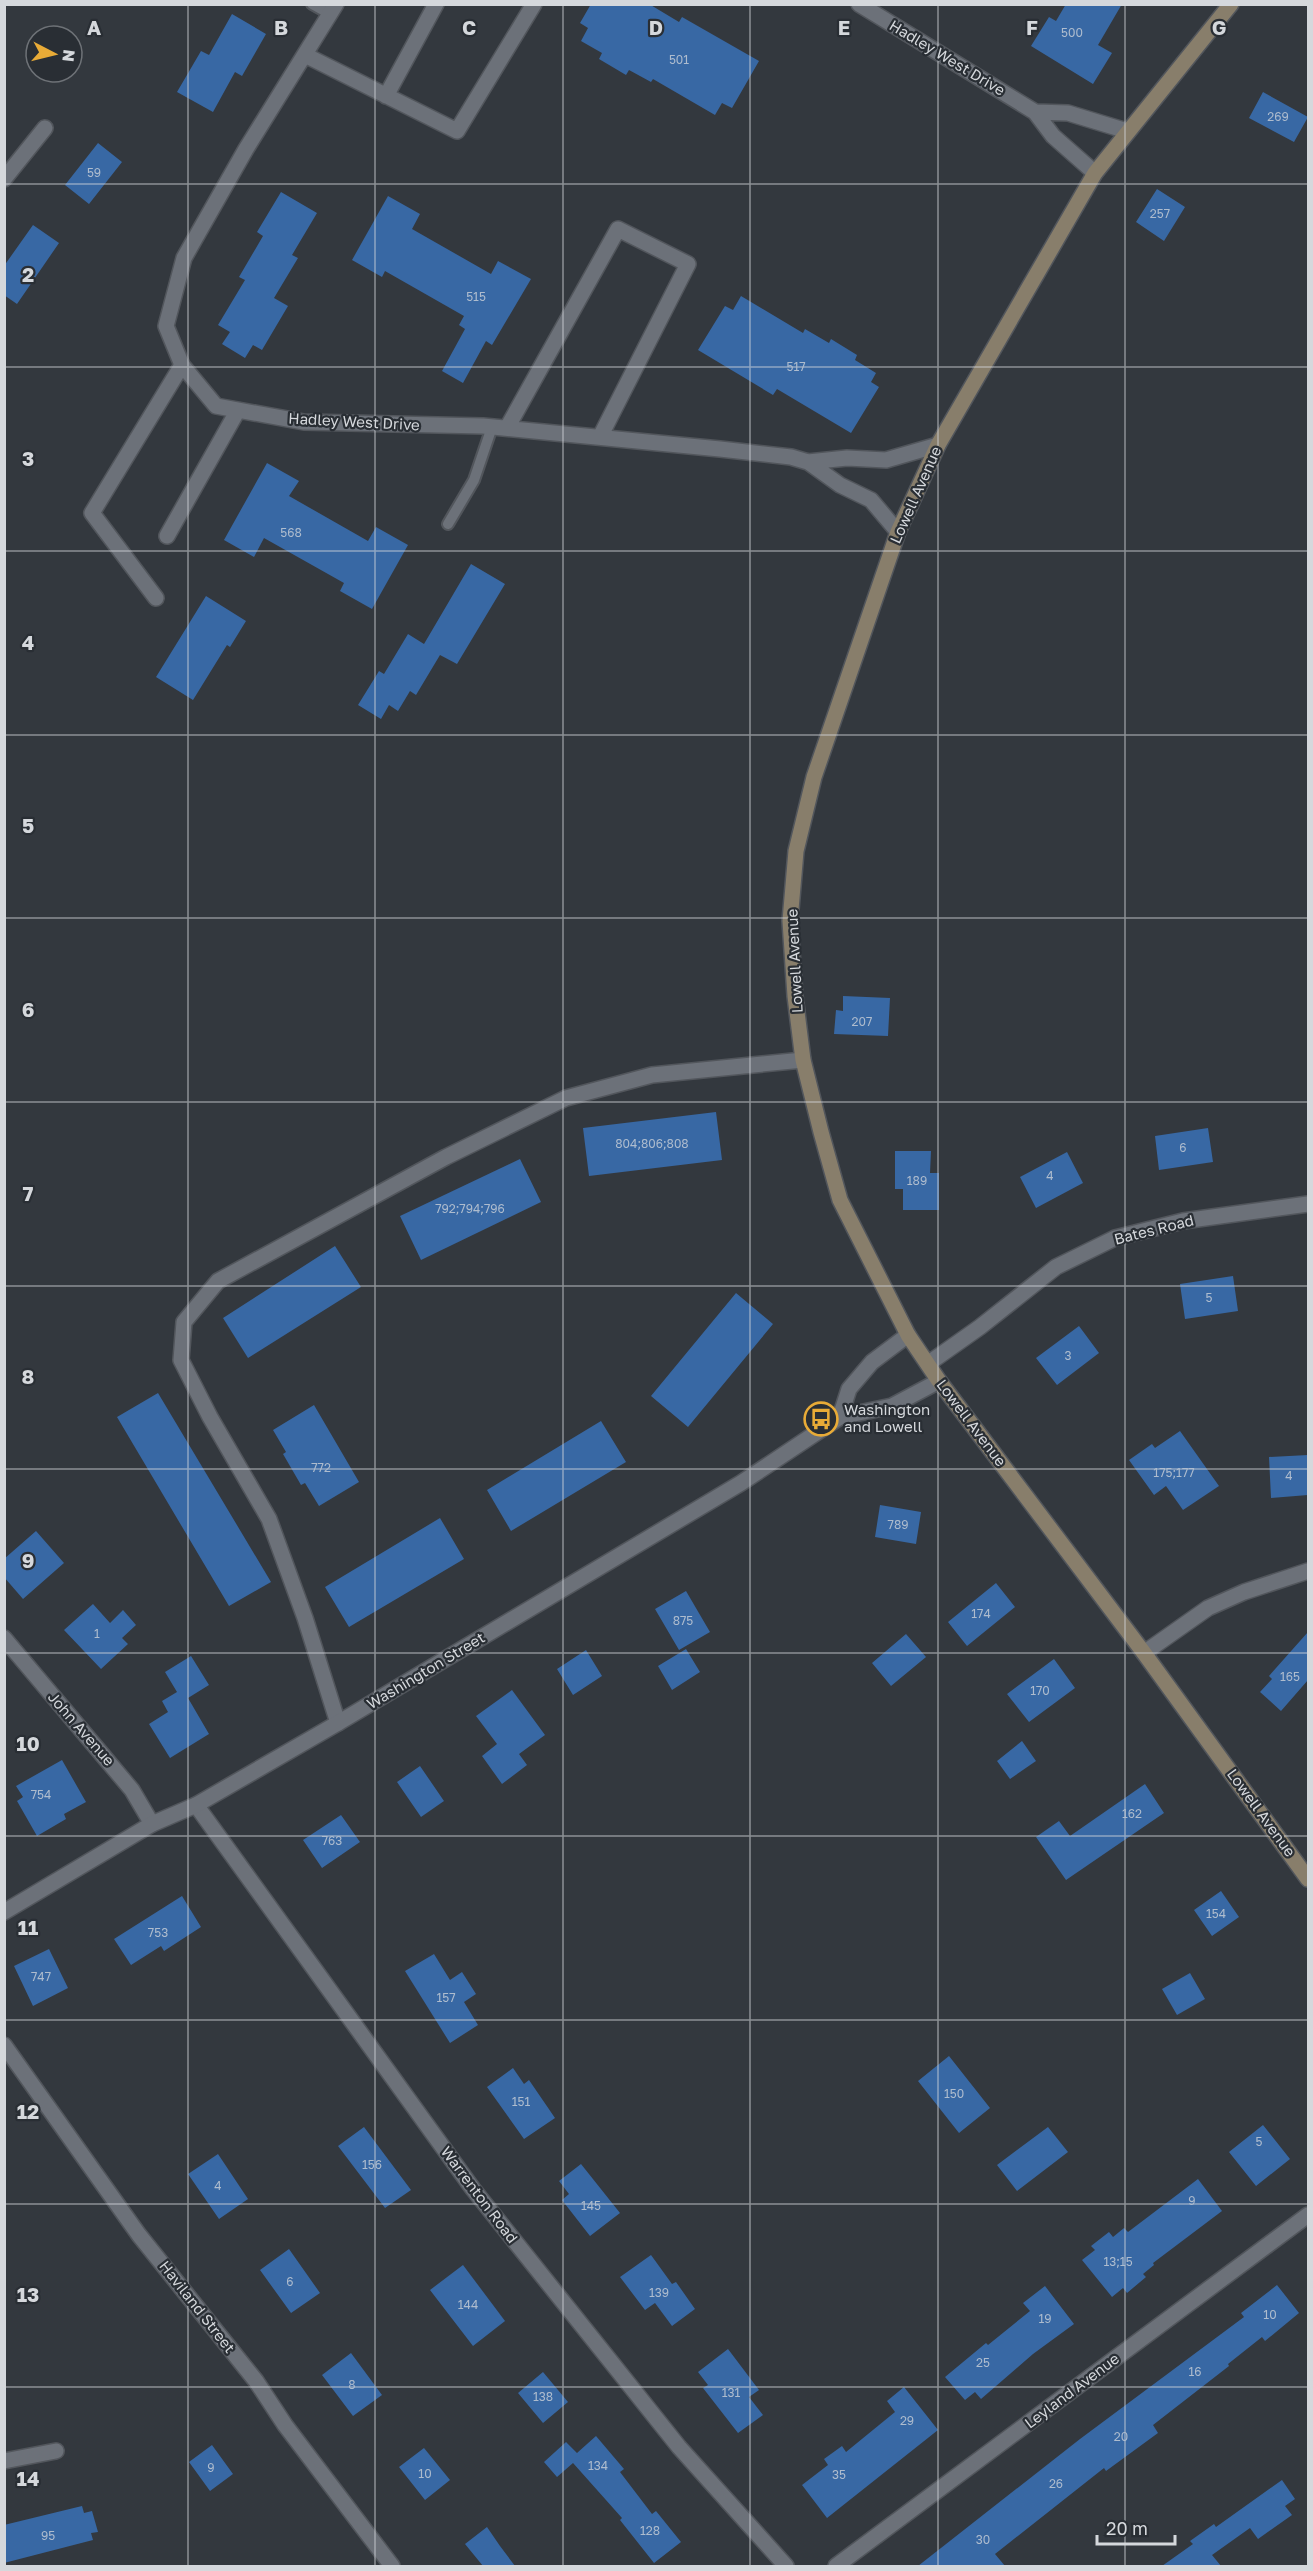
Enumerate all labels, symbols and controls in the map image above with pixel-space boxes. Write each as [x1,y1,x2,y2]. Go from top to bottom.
text: A [87,15,101,39]
text: B [274,15,288,39]
text: C [462,15,476,39]
text: D [649,15,663,39]
text: E [838,15,850,39]
text: F [1026,15,1038,39]
text: G [1212,15,1226,39]
street label: Hadley West Drive [886,16,1009,99]
north arrow [24,24,84,84]
house number: 500 [1061,25,1083,40]
text: N [58,49,80,63]
house number: 501 [669,52,689,67]
house number: 269 [1267,109,1289,124]
house number: 59 [87,165,101,180]
house number: 257 [1150,206,1170,221]
text: 2 [22,262,34,286]
house number: 515 [466,289,486,304]
house number: 517 [786,359,806,374]
street label: Hadley West Drive [288,409,421,433]
street label: Lowell Avenue [886,443,945,546]
text: 3 [22,446,34,470]
house number: 568 [280,525,302,540]
text: 4 [22,630,34,654]
text: 5 [22,813,34,837]
street label: Lowell Avenue [782,908,806,1014]
text: 6 [22,997,34,1021]
house number: 207 [852,1014,872,1029]
house number: 804;806;808 [615,1136,689,1151]
house number: 6 [1179,1140,1187,1155]
house number: 4 [1046,1168,1054,1183]
house number: 189 [907,1173,927,1188]
text: 7 [23,1181,34,1205]
house number: 792;794;796 [435,1201,505,1216]
street label: Bates Road [1112,1210,1195,1248]
house number: 5 [1206,1290,1213,1305]
house number: 3 [1064,1348,1072,1363]
text: 8 [22,1364,34,1388]
street label: Lowell Avenue [933,1375,1011,1470]
place label: Washington and Lowell [844,1400,930,1435]
bus stop icon: Washington and Lowell [803,1401,839,1437]
house number: 772 [311,1460,331,1475]
house number: 175;177 [1153,1465,1195,1480]
house number: 4 [1285,1468,1293,1483]
house number: 789 [888,1517,908,1532]
text: 9 [22,1548,34,1572]
house number: 174 [971,1606,991,1621]
house number: 875 [673,1613,693,1628]
house number: 1 [94,1626,100,1641]
street label: Washington Street [363,1628,488,1712]
house number: 165 [1280,1669,1300,1684]
house number: 170 [1030,1683,1050,1698]
street label: John Avenue [45,1688,119,1769]
text: 10 [16,1731,40,1755]
street label: Lowell Avenue [1224,1765,1300,1860]
house number: 754 [31,1787,51,1802]
house number: 162 [1122,1806,1142,1821]
house number: 763 [322,1833,342,1848]
house number: 154 [1206,1906,1226,1921]
text: 11 [18,1915,38,1939]
house number: 753 [148,1925,168,1940]
house number: 747 [31,1969,51,1984]
house number: 157 [436,1990,456,2005]
house number: 150 [944,2086,964,2101]
house number: 151 [512,2094,530,2109]
text: 12 [17,2099,39,2123]
house number: 5 [1256,2134,1263,2149]
street label: Warrenton Road [438,2143,522,2246]
house number: 156 [362,2157,382,2172]
house number: 4 [214,2178,222,2193]
house number: 9 [1188,2193,1196,2208]
house number: 145 [581,2198,601,2213]
house number: 13;15 [1103,2254,1133,2269]
street label: Haviland Street [156,2257,239,2356]
house number: 6 [286,2274,294,2289]
text: 13 [17,2282,39,2306]
house number: 139 [649,2285,669,2300]
house number: 144 [458,2297,478,2312]
house number: 10 [1263,2307,1277,2322]
house number: 19 [1038,2311,1052,2326]
street label: Leyland Avenue [1021,2349,1122,2432]
house number: 25 [976,2355,990,2370]
house number: 16 [1188,2364,1202,2379]
house number: 8 [348,2377,356,2392]
house number: 131 [722,2385,741,2400]
house number: 138 [533,2389,553,2404]
house number: 29 [900,2413,914,2428]
house number: 20 [1114,2429,1128,2444]
house number: 134 [588,2458,608,2473]
house number: 9 [207,2460,215,2475]
text: 14 [17,2466,39,2490]
house number: 10 [418,2466,432,2481]
house number: 35 [832,2467,846,2482]
house number: 26 [1049,2476,1063,2491]
scale bar [1097,2508,1175,2546]
text: 20 m [1106,2517,1148,2539]
house number: 128 [640,2523,660,2538]
house number: 95 [41,2528,55,2543]
house number: 30 [976,2532,990,2547]

